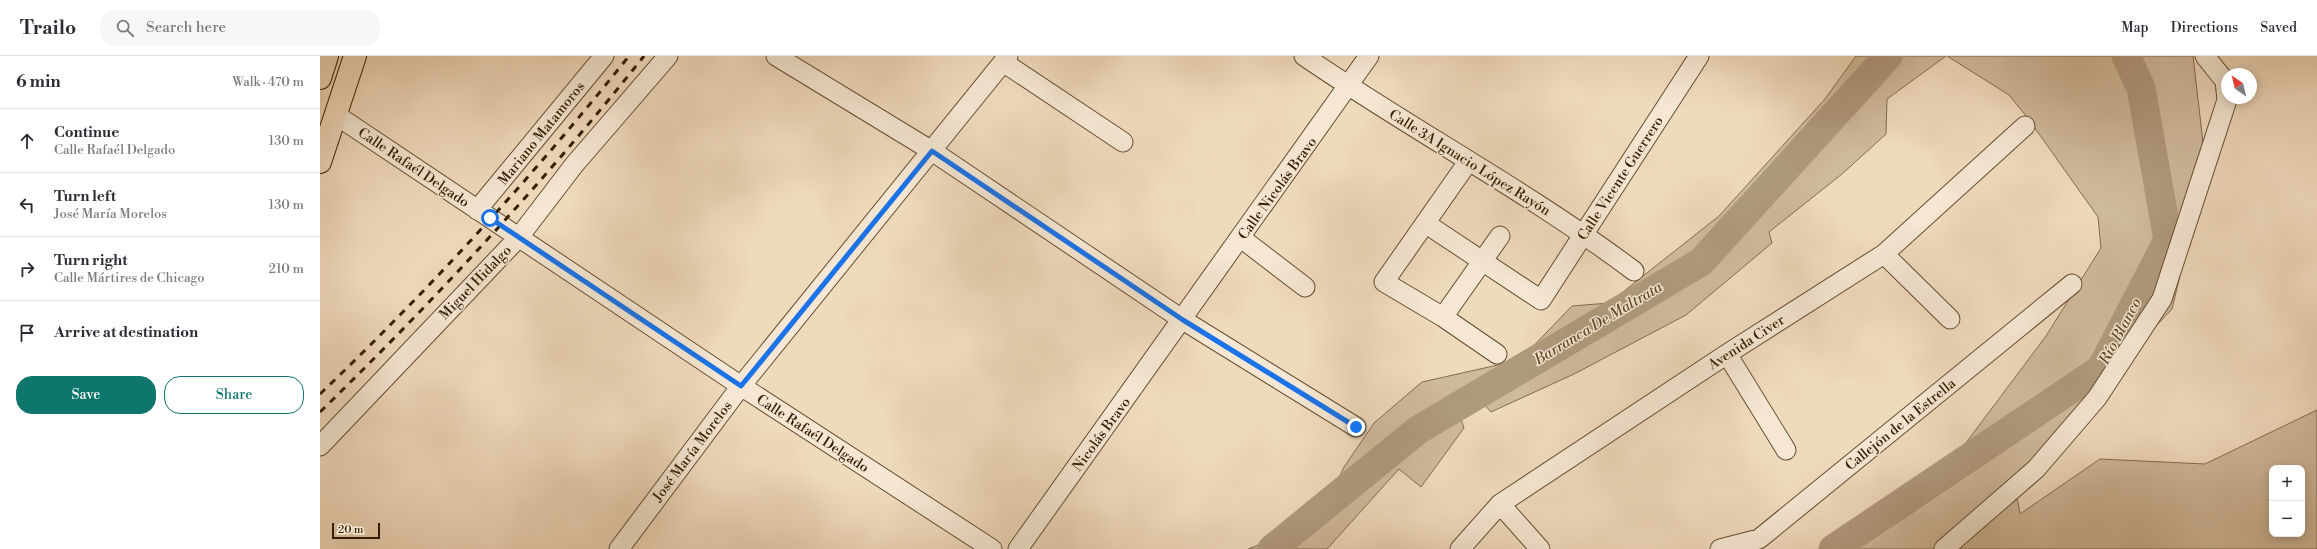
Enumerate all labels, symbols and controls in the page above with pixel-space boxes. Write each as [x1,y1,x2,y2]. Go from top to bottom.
search box [100,10,380,46]
text: Trailo [20,16,76,40]
icon: search [114,17,136,39]
text: Search here [146,18,226,37]
text: Map [2121,19,2149,37]
text: Directions [2171,19,2238,37]
text: Saved [2260,19,2297,37]
north arrow [2221,68,2257,104]
text: 6 min [16,71,61,93]
text: Walk · 470 m [232,74,304,90]
street label: Mariano Matamoros [494,78,589,189]
street label: Calle 3A Ignacio López Rayón [1385,106,1554,220]
street label: Calle Vicente Guerrero [1574,113,1668,244]
text: Continue [54,123,119,142]
street label: Calle Rafaél Delgado [354,124,473,212]
icon: ahead [16,130,38,152]
text: 130 m [269,133,304,149]
street label: Calle Nicolás Bravo [1235,134,1321,243]
text: Calle Rafaél Delgado [54,142,175,158]
text: Turn left [54,187,116,206]
icon: left [16,194,38,216]
text: 130 m [269,197,304,213]
text: José María Morelos [54,206,167,222]
route start [481,209,499,227]
street label: Miguel Hidalgo [436,242,516,324]
text: Turn right [54,251,128,270]
icon: right [16,258,38,280]
text: 210 m [269,261,304,277]
text: Calle Mártires de Chicago [54,270,205,286]
water label: Barranca De Maltrata [1530,277,1666,370]
water label: Río Blanco [2095,295,2146,369]
street label: Avenida Civer [1704,311,1788,375]
icon: arrive [16,322,38,344]
text: Arrive at destination [54,323,198,342]
street label: Callejón de la Estrella [1842,374,1960,475]
button: Save [16,376,156,414]
button: Share [164,376,304,414]
street label: Calle Rafaél Delgado [753,391,872,477]
street label: Nicolás Bravo [1069,394,1135,475]
street label: José María Morelos [648,398,737,506]
route end [1347,418,1365,436]
map controls [2269,465,2305,537]
button: + [2269,465,2305,501]
button: − [2269,501,2305,537]
scale bar [332,521,380,540]
text: 20 m [338,523,363,537]

